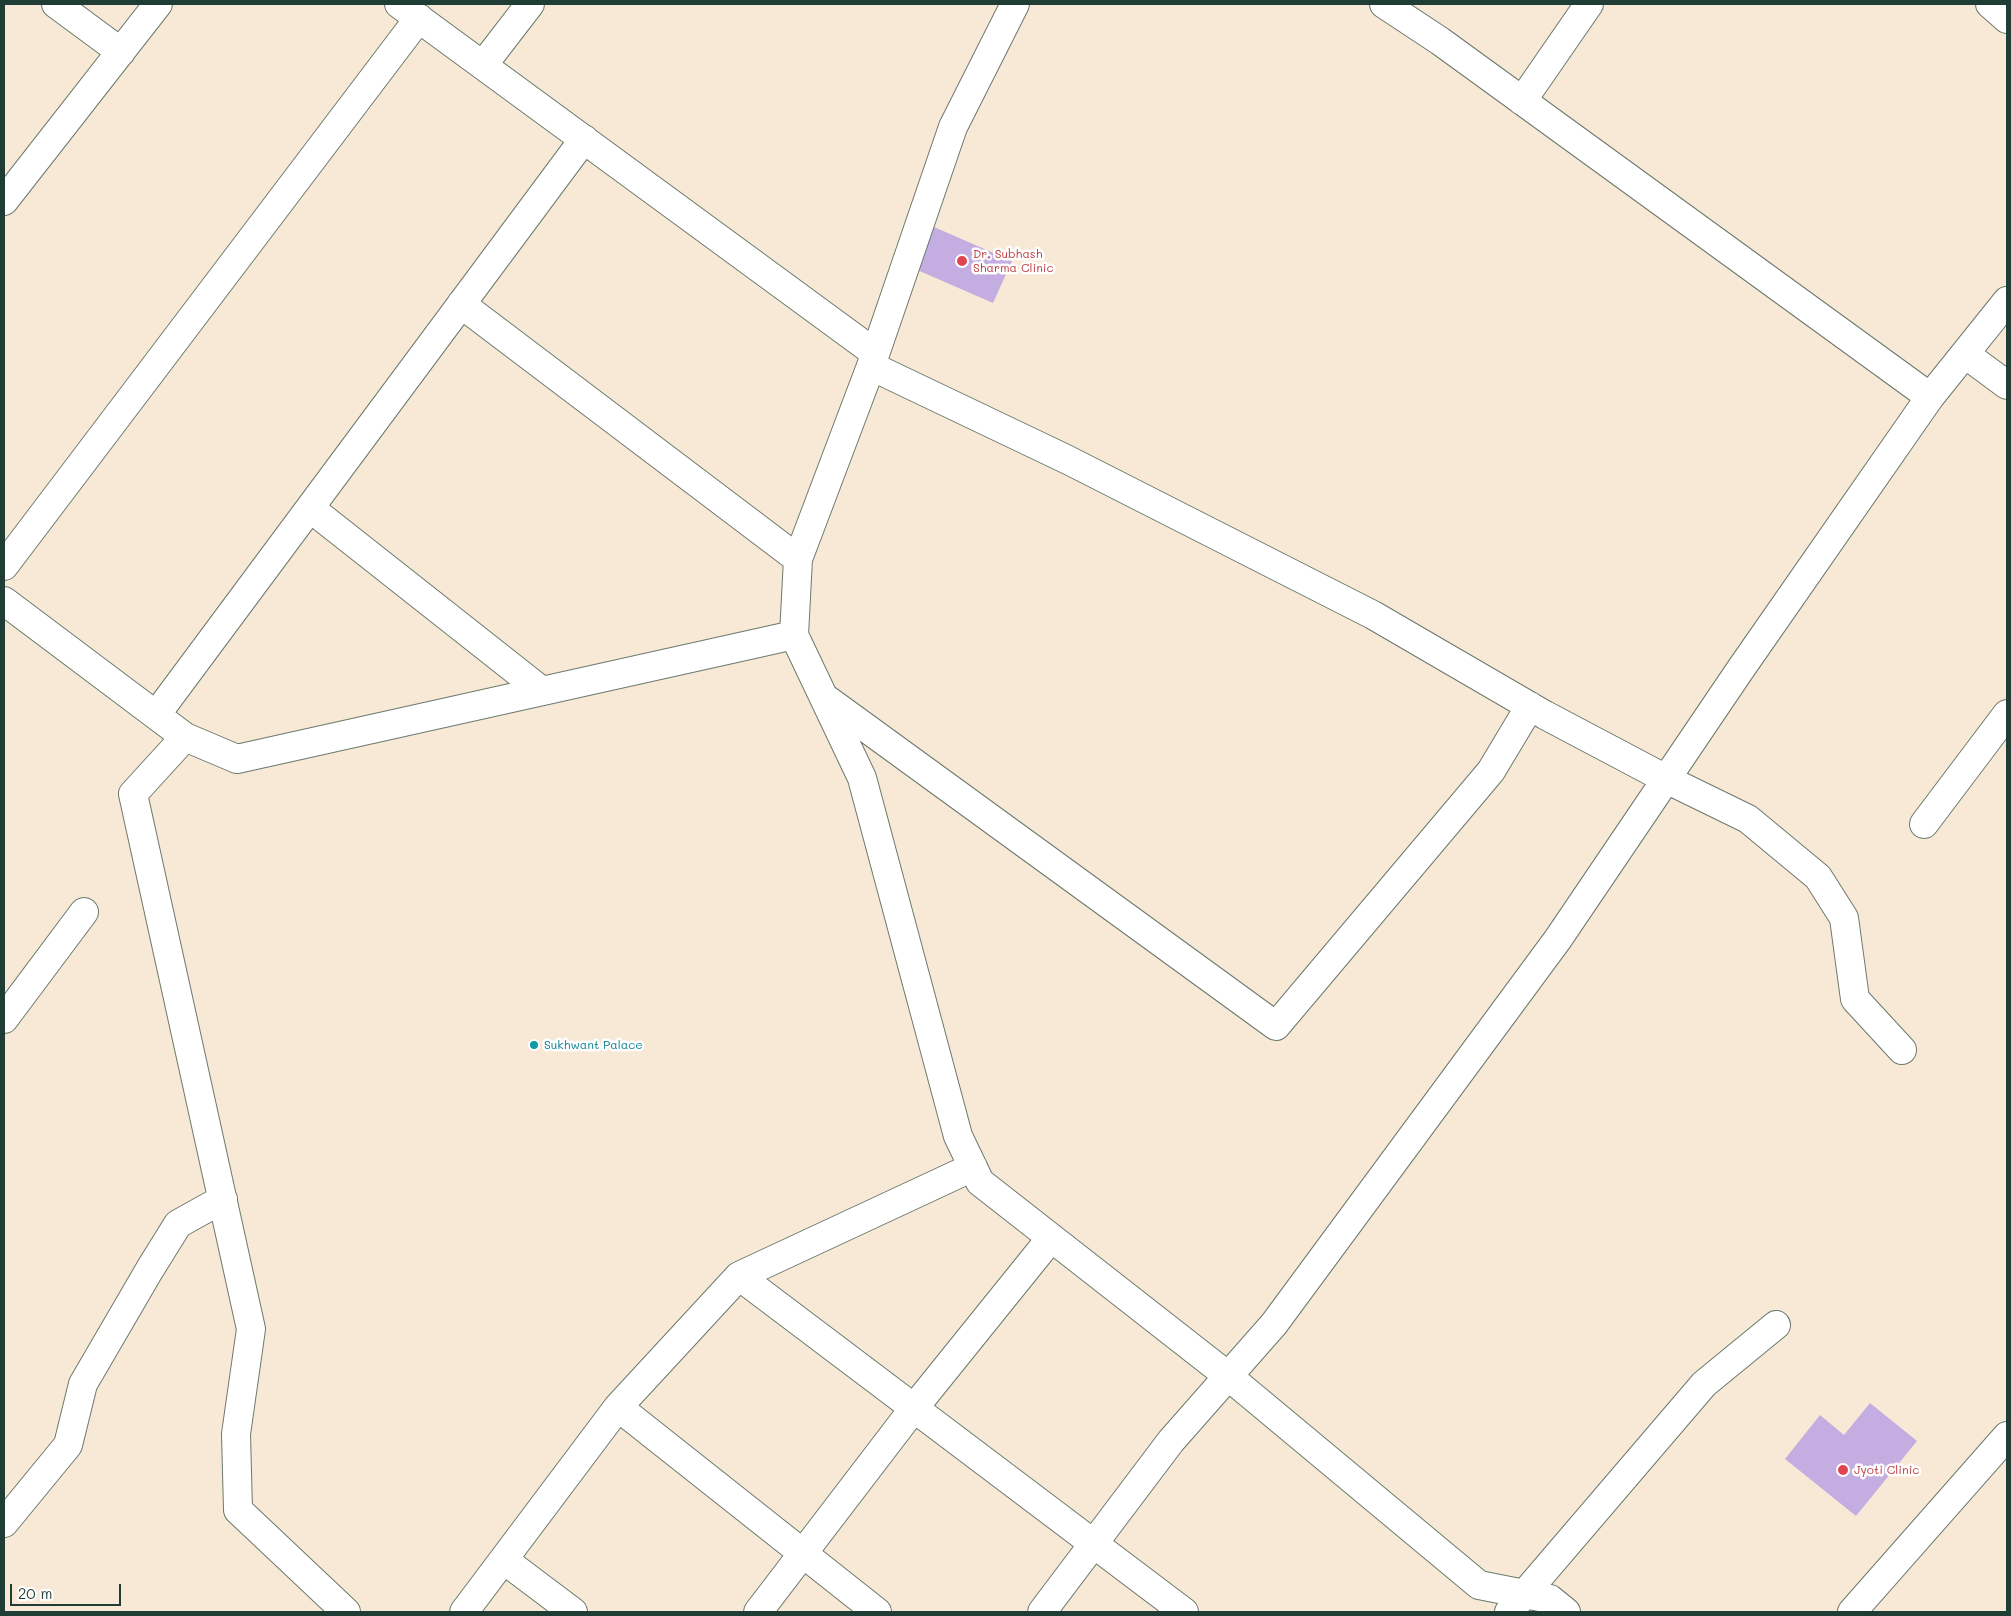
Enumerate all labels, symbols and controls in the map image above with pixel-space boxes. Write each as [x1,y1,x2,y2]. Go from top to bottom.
place label: Dr. Subhash Sharma Clinic [973,247,1054,275]
marker: Dr. Subhash Sharma Clinic [955,254,969,268]
place label: Sukhwant Palace [544,1038,643,1052]
marker: Sukhwant Palace [528,1039,540,1051]
marker: Jyoti Clinic [1836,1463,1850,1477]
place label: Jyoti Clinic [1854,1463,1919,1477]
scale bar [12,1574,124,1606]
text: 20 m [18,1583,52,1603]

